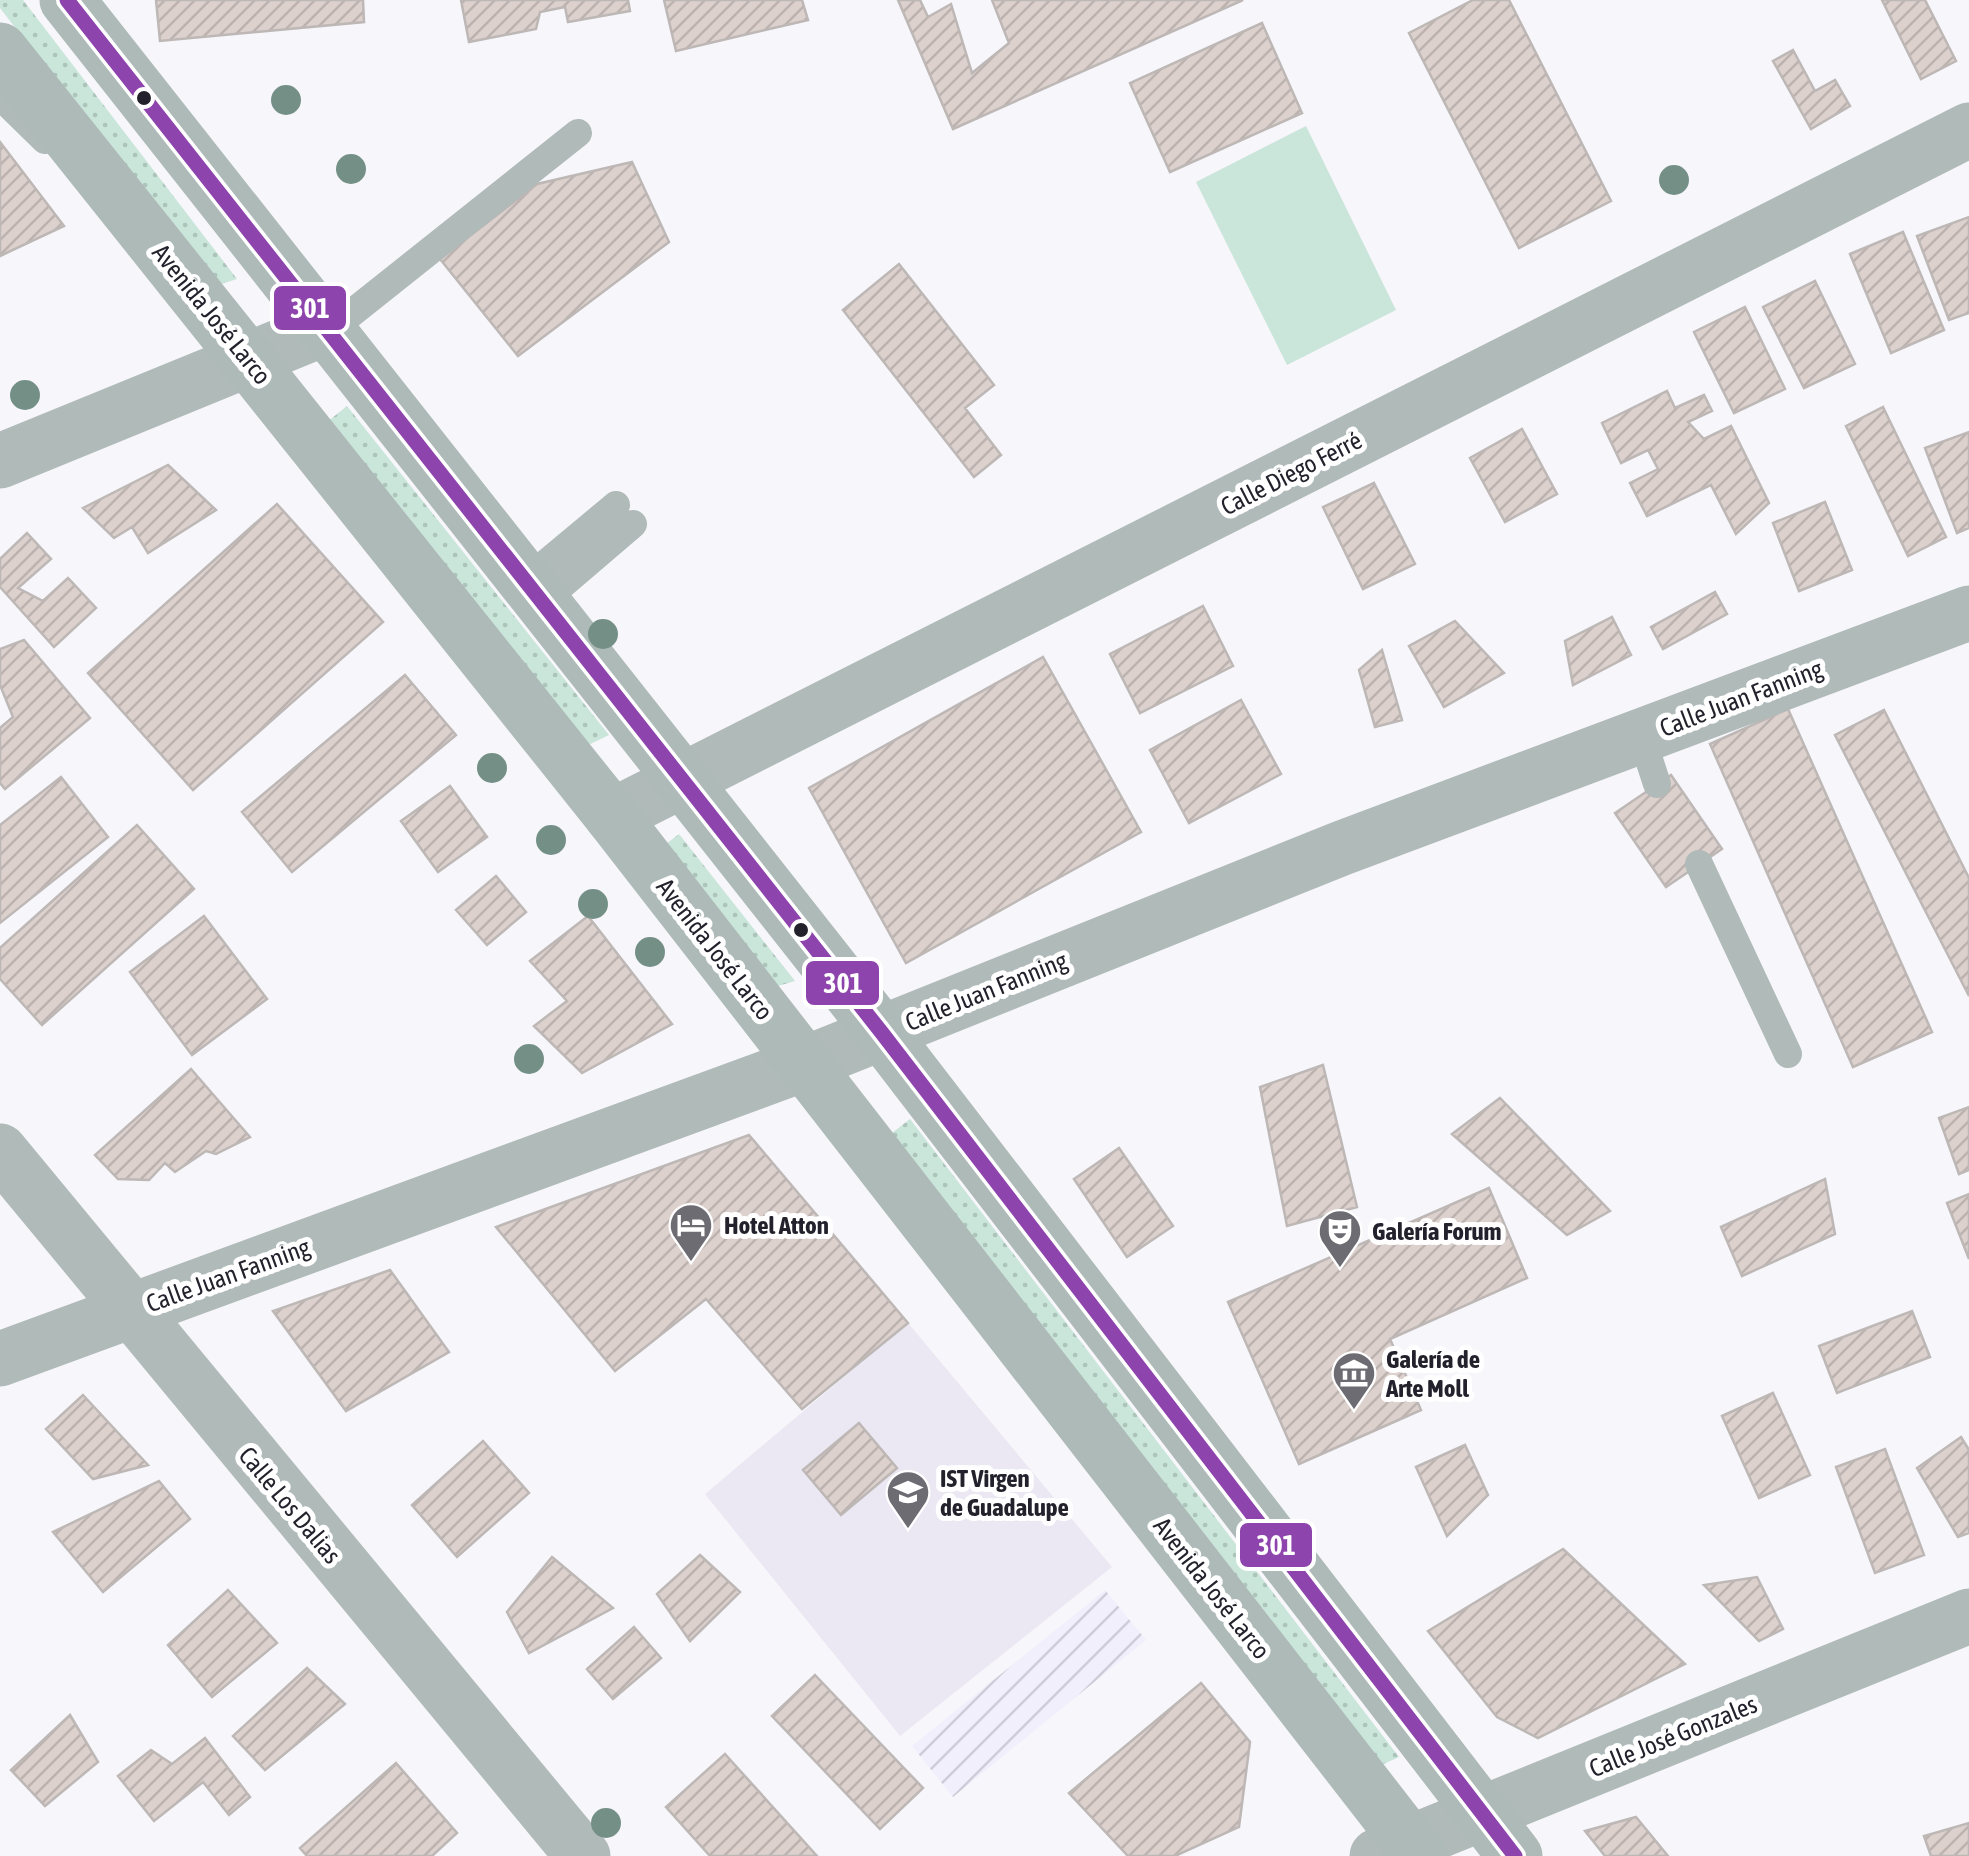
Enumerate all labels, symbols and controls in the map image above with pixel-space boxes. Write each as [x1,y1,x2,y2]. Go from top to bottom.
unlabelled marker [134,88,154,108]
street label: Avenida José Larco [147,239,277,389]
line badge: 301 [272,284,348,332]
text: 301 [290,292,330,324]
street label: Calle Diego Ferré [1216,426,1366,520]
street label: Calle Juan Fanning [1656,654,1827,742]
street label: Avenida José Larco [651,873,779,1025]
unlabelled marker [791,920,811,940]
street label: Calle Juan Fanning [901,946,1071,1036]
line badge: 301 [804,959,881,1007]
text: 301 [823,967,863,999]
hotel icon: Hotel Atton [668,1202,714,1263]
theatre icon: Galería Forum [1317,1208,1363,1269]
place label: Hotel Atton [724,1211,829,1239]
place label: Galería Forum [1372,1217,1502,1245]
street label: Calle Juan Fanning [142,1232,314,1318]
place label: Galería de Arte Moll [1385,1345,1480,1402]
museum icon: Galería de Arte Moll [1331,1350,1377,1411]
street label: Calle Los Dalias [233,1441,347,1569]
place label: IST Virgen de Guadalupe [940,1464,1069,1521]
school or university icon: IST Virgen de Guadalupe [885,1469,931,1530]
street label: Avenida José Larco [1148,1512,1276,1664]
line badge: 301 [1238,1521,1314,1569]
text: 301 [1256,1529,1296,1561]
street label: Calle José Gonzales [1585,1690,1761,1782]

